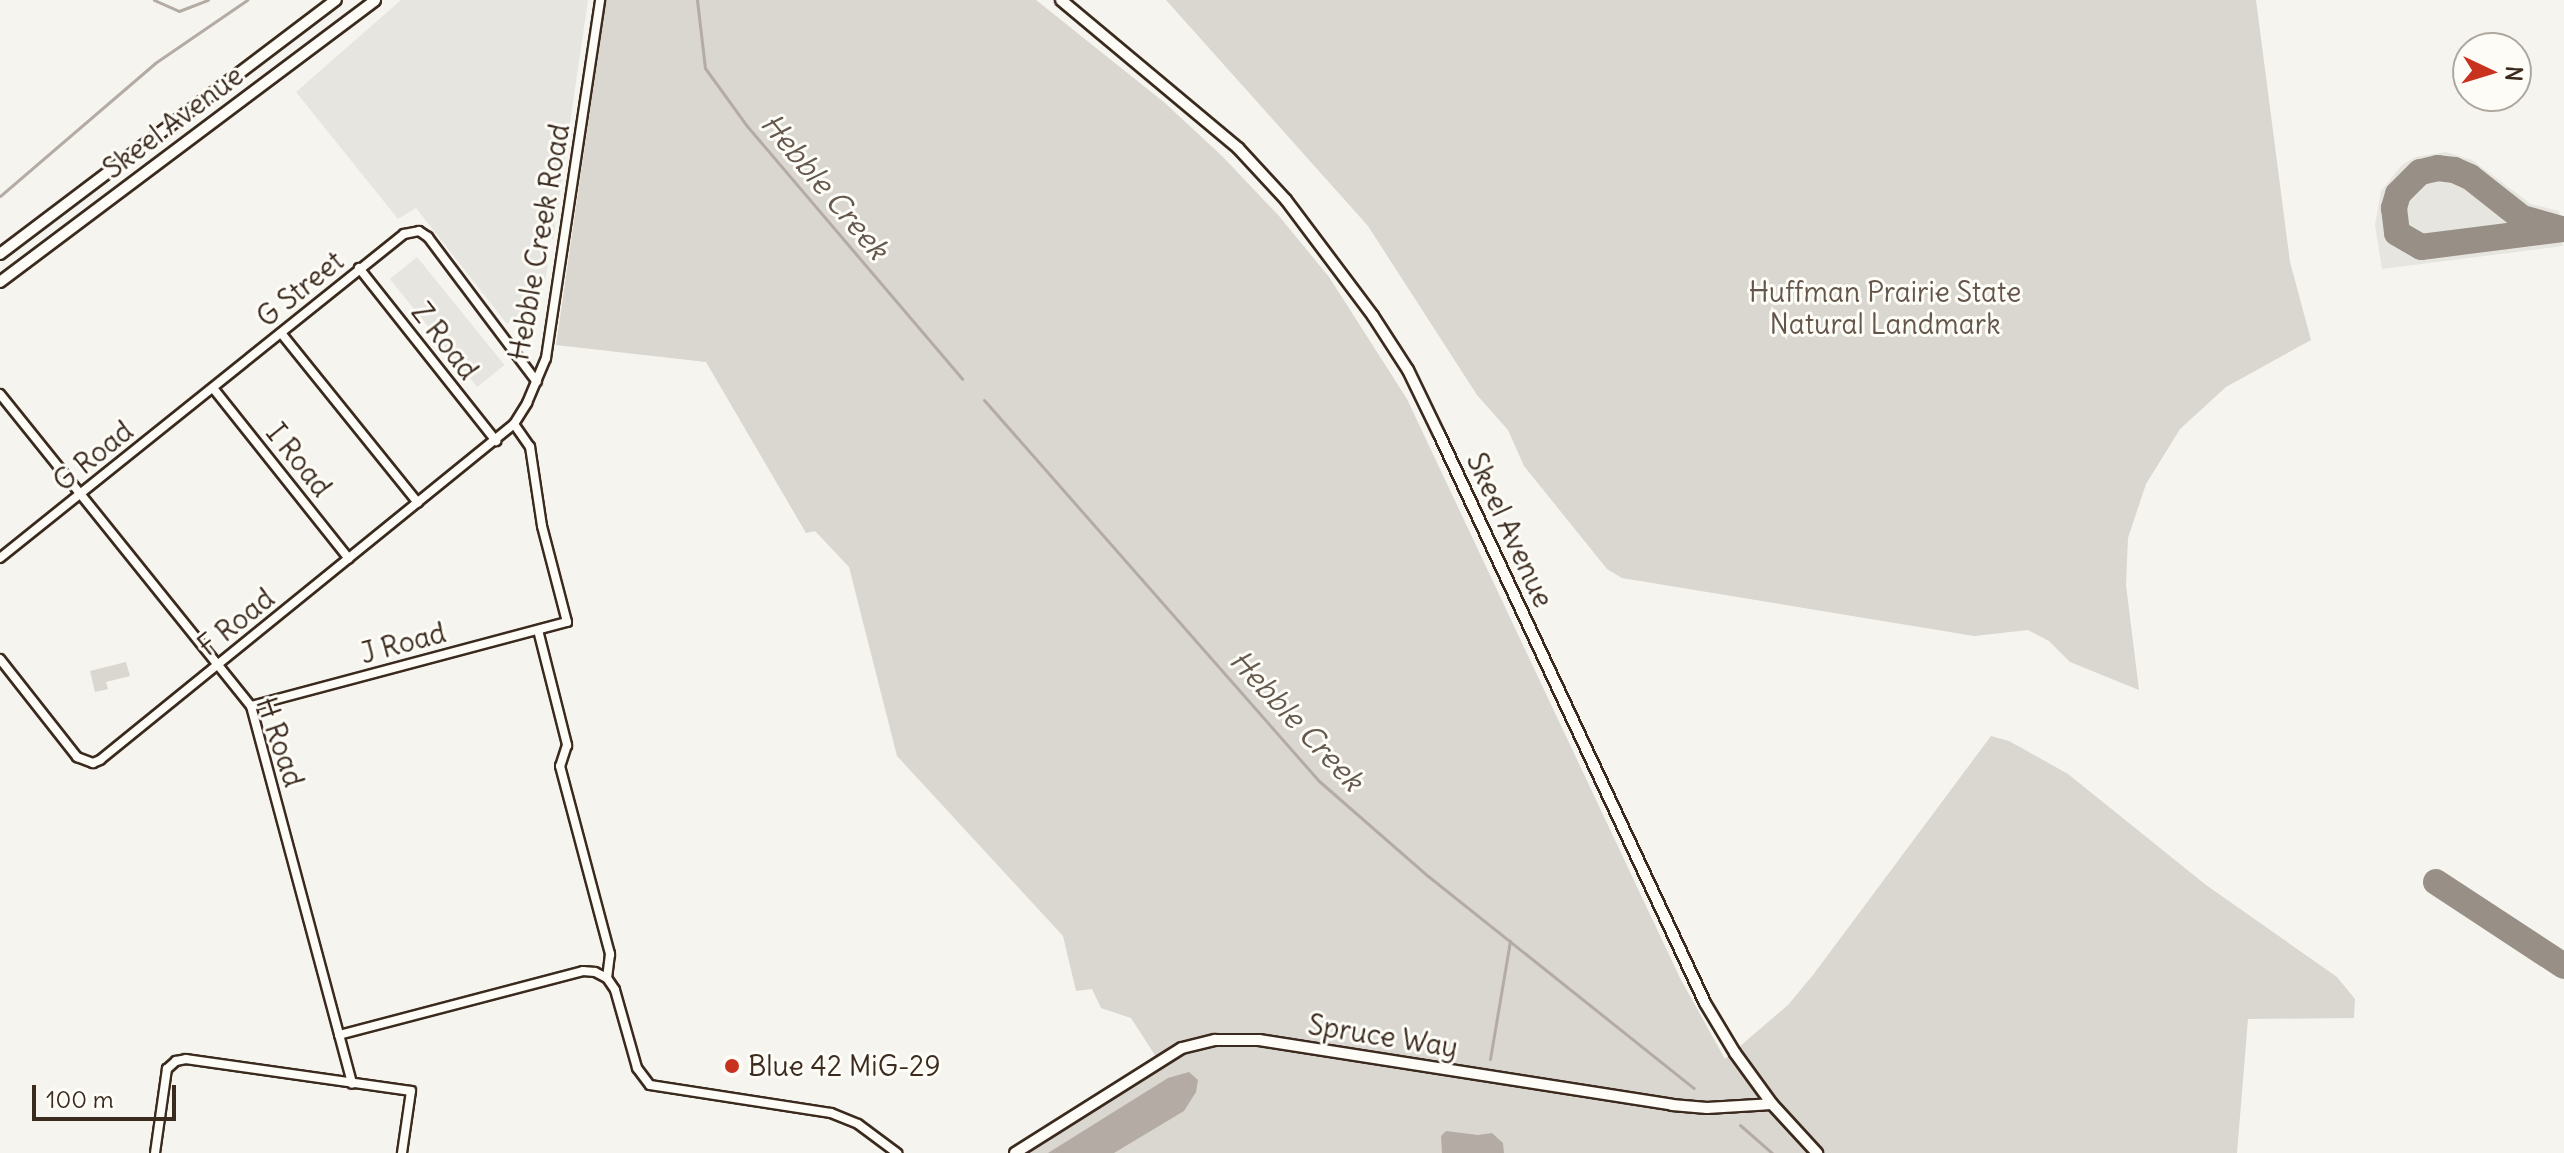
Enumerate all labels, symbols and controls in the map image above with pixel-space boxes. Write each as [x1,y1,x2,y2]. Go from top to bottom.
north arrow [2452,32,2532,112]
street label: Skeel Avenue [96,58,250,186]
text: N [2499,65,2528,82]
water label: Hebble Creek [754,106,896,266]
street label: Hebble Creek Road [502,121,576,363]
street label: G Street [250,244,350,334]
park label: Huffman Prairie State Natural Landmark [1749,275,2021,341]
street label: Z Road [405,296,485,386]
street label: G Road [46,414,140,498]
street label: I Road [259,417,339,503]
street label: Skeel Avenue [1460,447,1560,613]
street label: F Road [191,581,281,663]
street label: J Road [357,616,449,670]
water label: Hebble Creek [1223,642,1371,798]
street label: H Road [249,693,311,791]
street label: Spruce Way [1306,1008,1460,1064]
place label: Blue 42 MiG-29 [748,1049,940,1083]
marker: Blue 42 MiG-29 [723,1057,741,1075]
scale bar [36,1069,180,1119]
text: 100 m [46,1084,114,1114]

